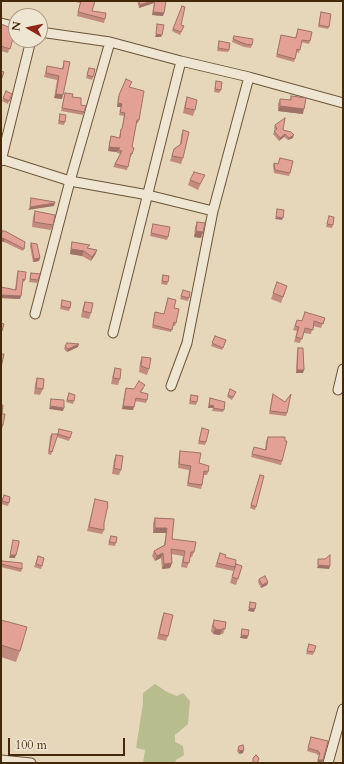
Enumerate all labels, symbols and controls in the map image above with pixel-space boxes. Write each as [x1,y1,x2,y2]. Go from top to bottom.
north arrow [8,8,48,48]
text: N [8,20,25,32]
scale bar [10,730,127,756]
text: 100 m [15,737,47,753]

